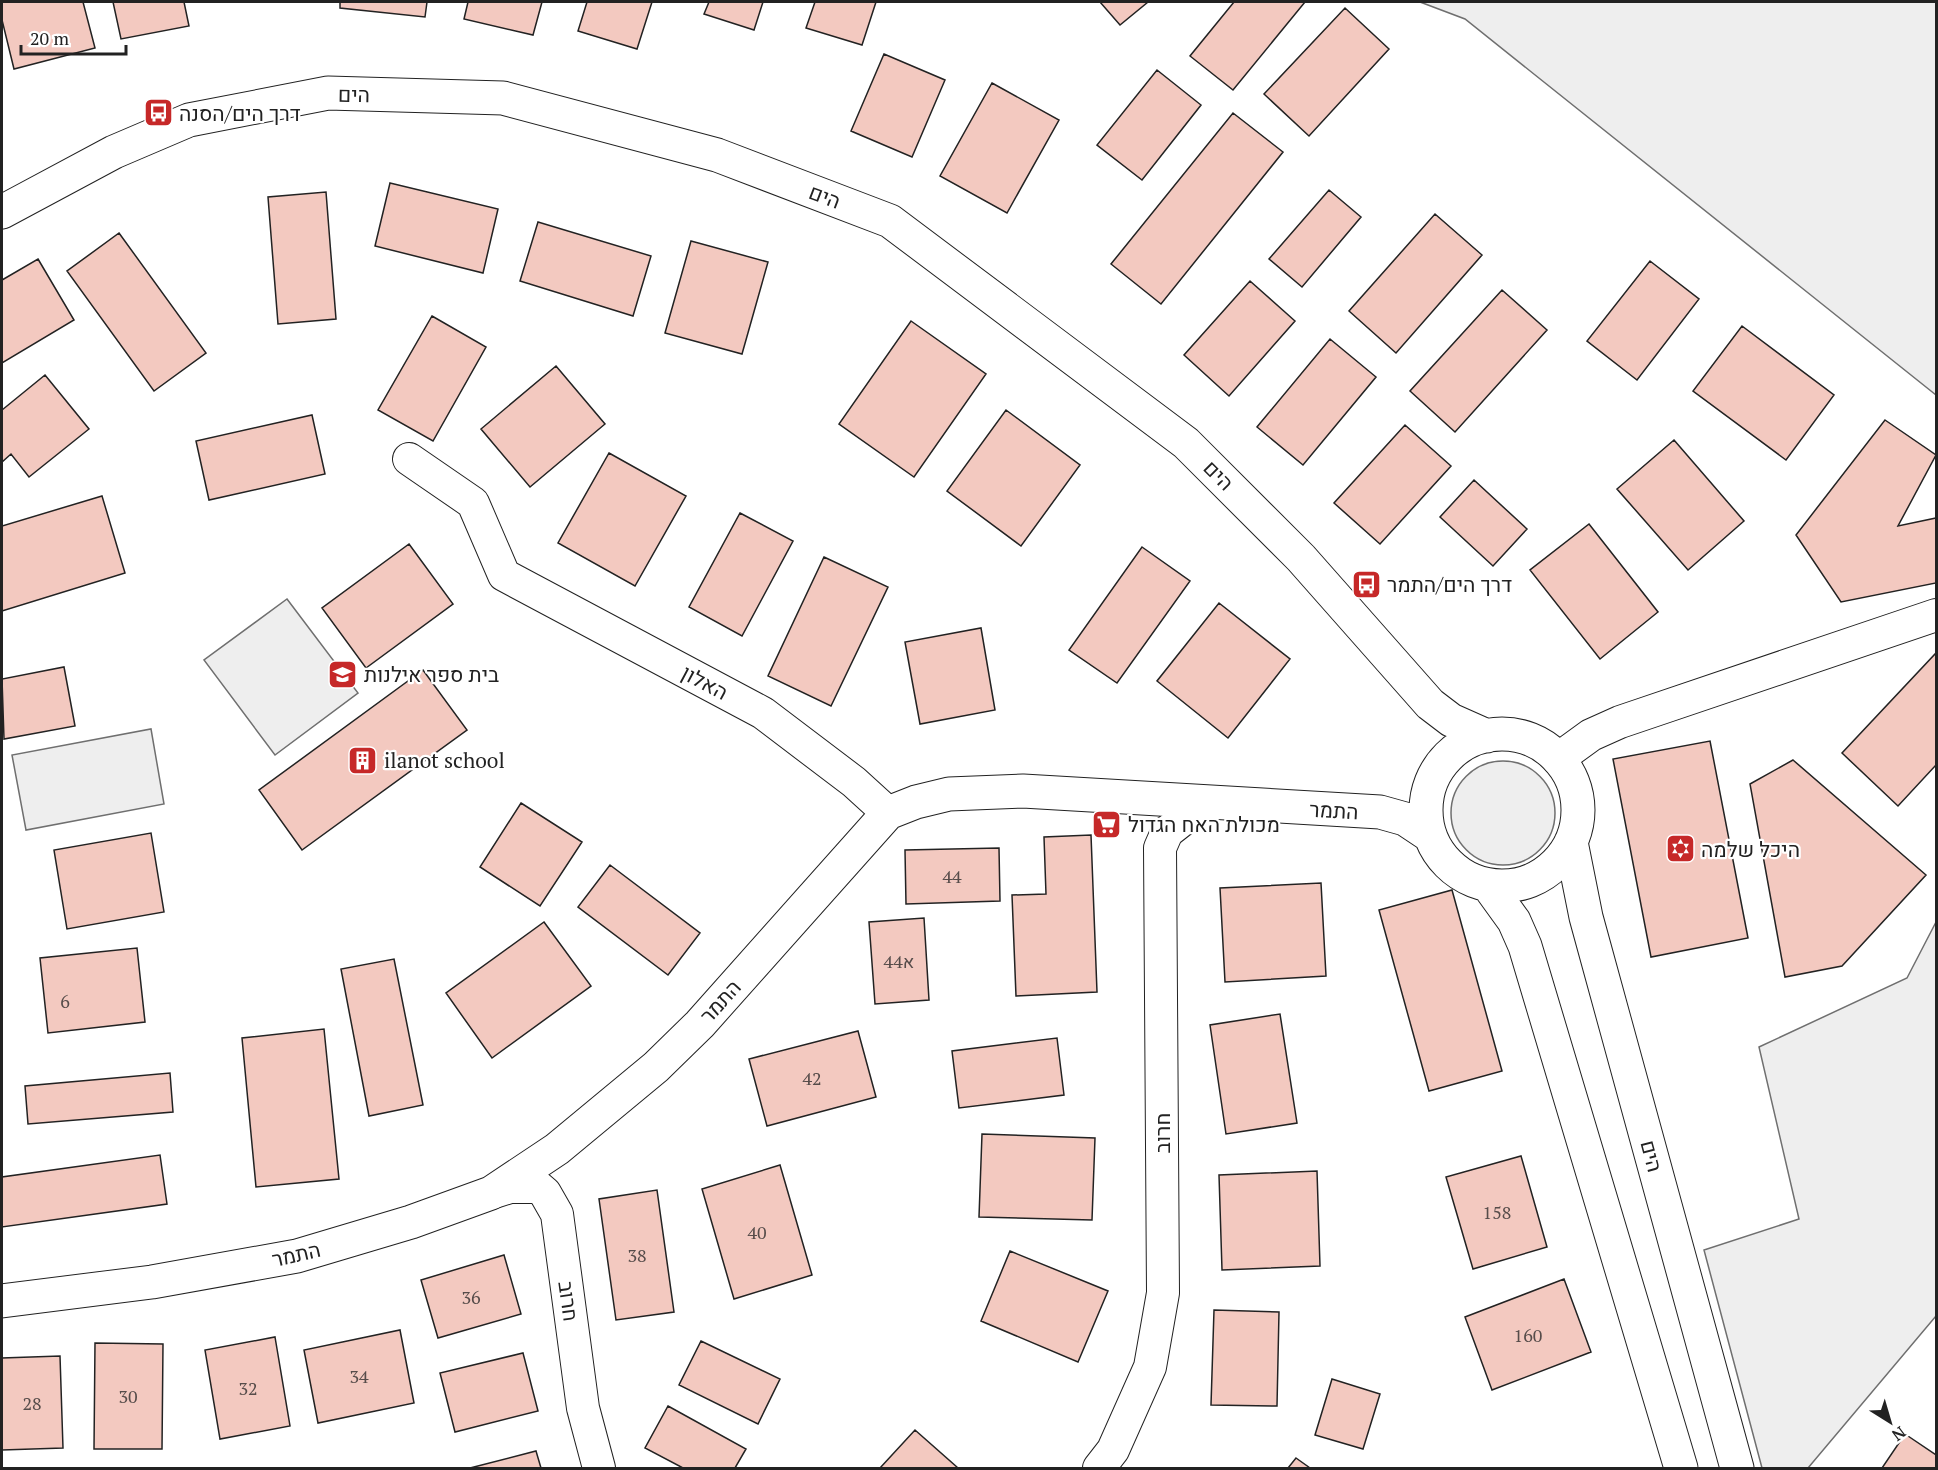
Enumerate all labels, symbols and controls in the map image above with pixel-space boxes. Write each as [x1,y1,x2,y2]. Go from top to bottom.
scale bar [21,18,126,56]
text: 20 m [30,26,70,50]
street label: הים [338,80,370,108]
bus stop icon: דרך הים/הסנה [142,97,174,129]
place label: דרך הים/הסנה [179,99,301,127]
street label: הים [805,177,845,215]
street label: הים [1198,454,1240,496]
bus stop icon: דרך הים/התמר [1350,568,1382,600]
place label: דרך הים/התמר [1387,570,1512,598]
school or university icon: בית ספר אילנות [327,658,359,690]
street label: האלון [677,658,733,706]
place label: בית ספר אילנות [364,660,499,688]
building icon: ilanot school [347,744,379,776]
place label: ilanot school [384,746,505,774]
street label: התמר [1309,795,1359,825]
supermarket icon: מכולת האח הגדול [1091,808,1123,840]
place label: מכולת האח הגדול [1128,810,1280,838]
synagogue icon: היכל שלמה [1664,833,1696,865]
place label: היכל שלמה [1701,835,1800,863]
house number: 44 [942,864,962,888]
house number: 44א [884,949,914,973]
street label: התמר [693,973,747,1029]
house number: 6 [60,989,70,1013]
house number: 42 [802,1066,822,1090]
street label: חרוב [1148,1113,1176,1153]
street label: הים [1634,1137,1670,1175]
house number: 158 [1483,1200,1511,1224]
house number: 40 [747,1220,767,1244]
street label: התמר [269,1235,323,1273]
house number: 38 [627,1243,647,1267]
street label: חרוב [552,1279,586,1323]
house number: 36 [461,1285,481,1309]
house number: 160 [1514,1323,1542,1347]
house number: 34 [349,1364,369,1388]
house number: 32 [238,1376,258,1400]
house number: 30 [118,1384,138,1408]
house number: 28 [22,1391,42,1415]
north arrow [1860,1392,1920,1452]
text: N [1888,1422,1910,1446]

